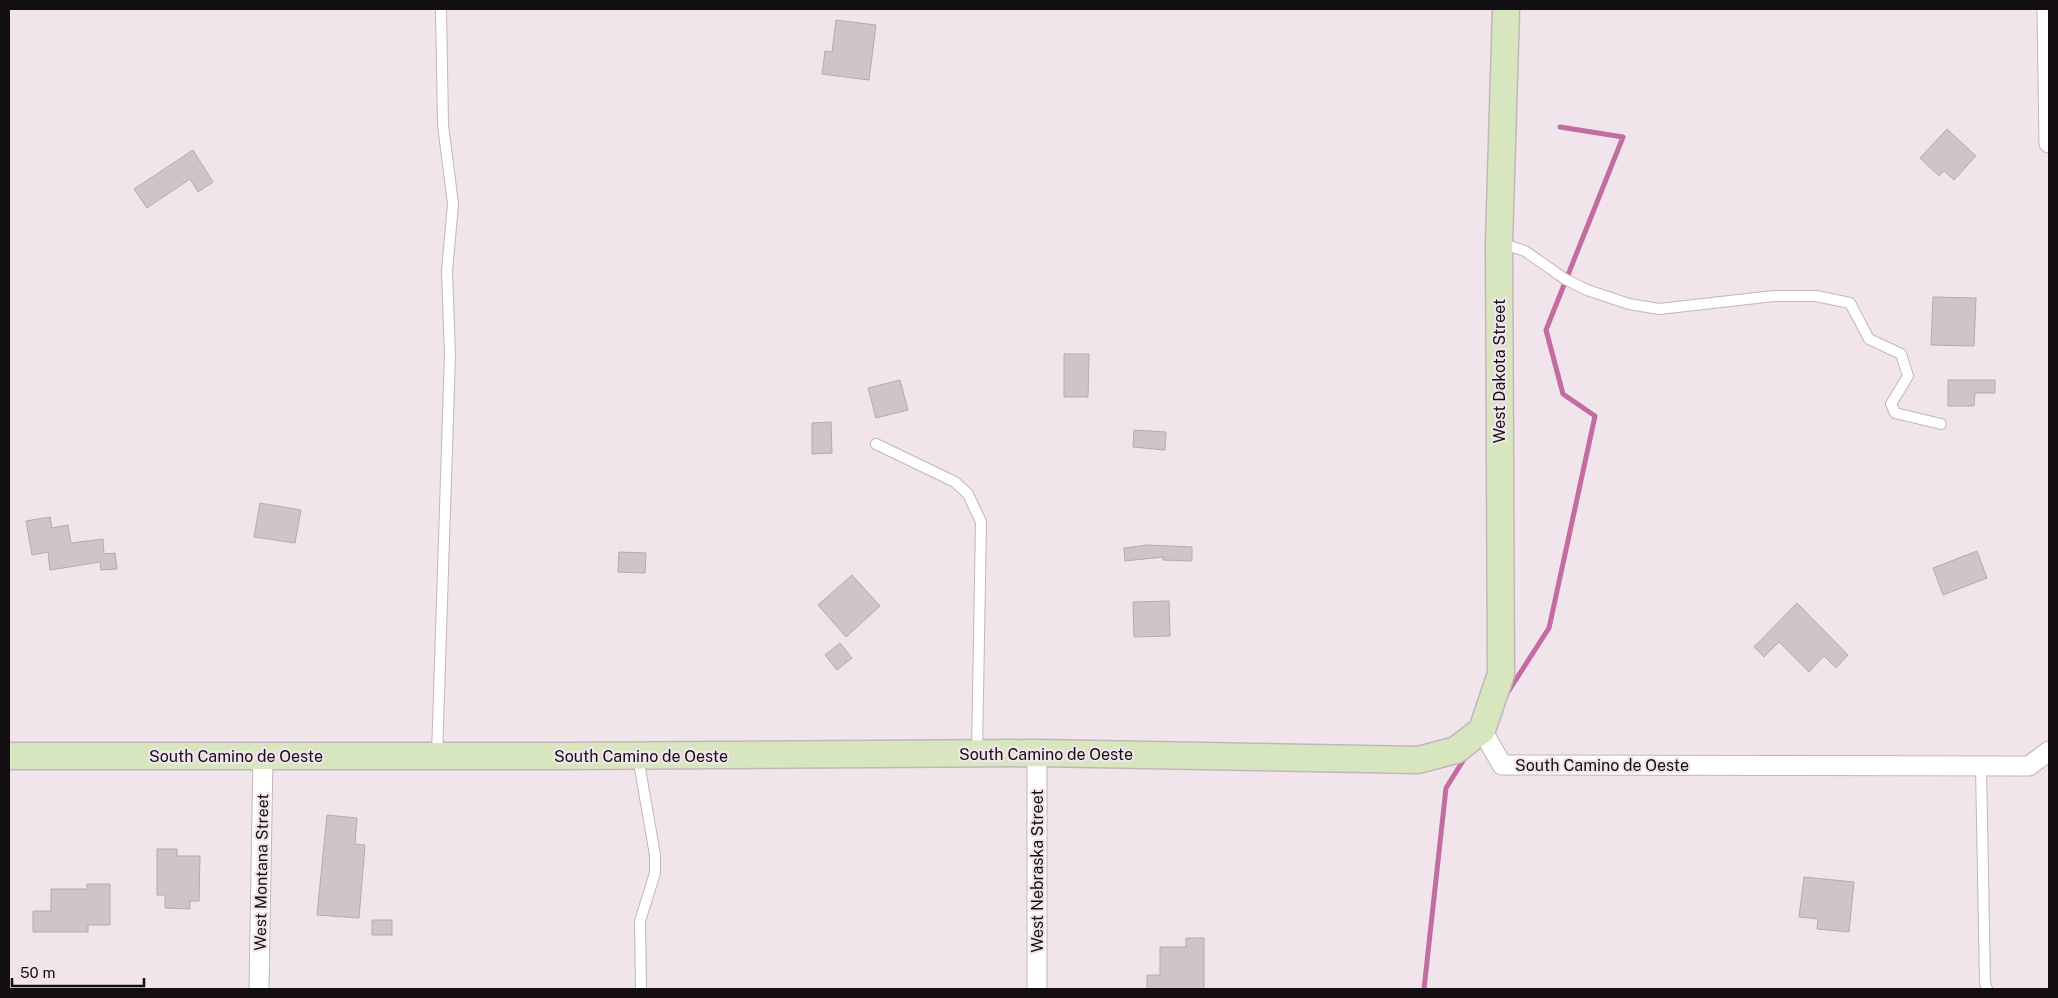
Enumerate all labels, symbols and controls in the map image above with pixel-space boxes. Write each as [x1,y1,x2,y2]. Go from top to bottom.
street label: West Dakota Street [1490,299,1509,443]
street label: South Camino de Oeste [959,745,1133,764]
street label: South Camino de Oeste [149,747,323,766]
street label: South Camino de Oeste [554,747,728,766]
street label: South Camino de Oeste [1515,756,1689,775]
street label: West Nebraska Street [1028,789,1047,953]
street label: West Montana Street [251,793,272,951]
scale bar [12,956,145,988]
text: 50 m [20,964,55,981]

